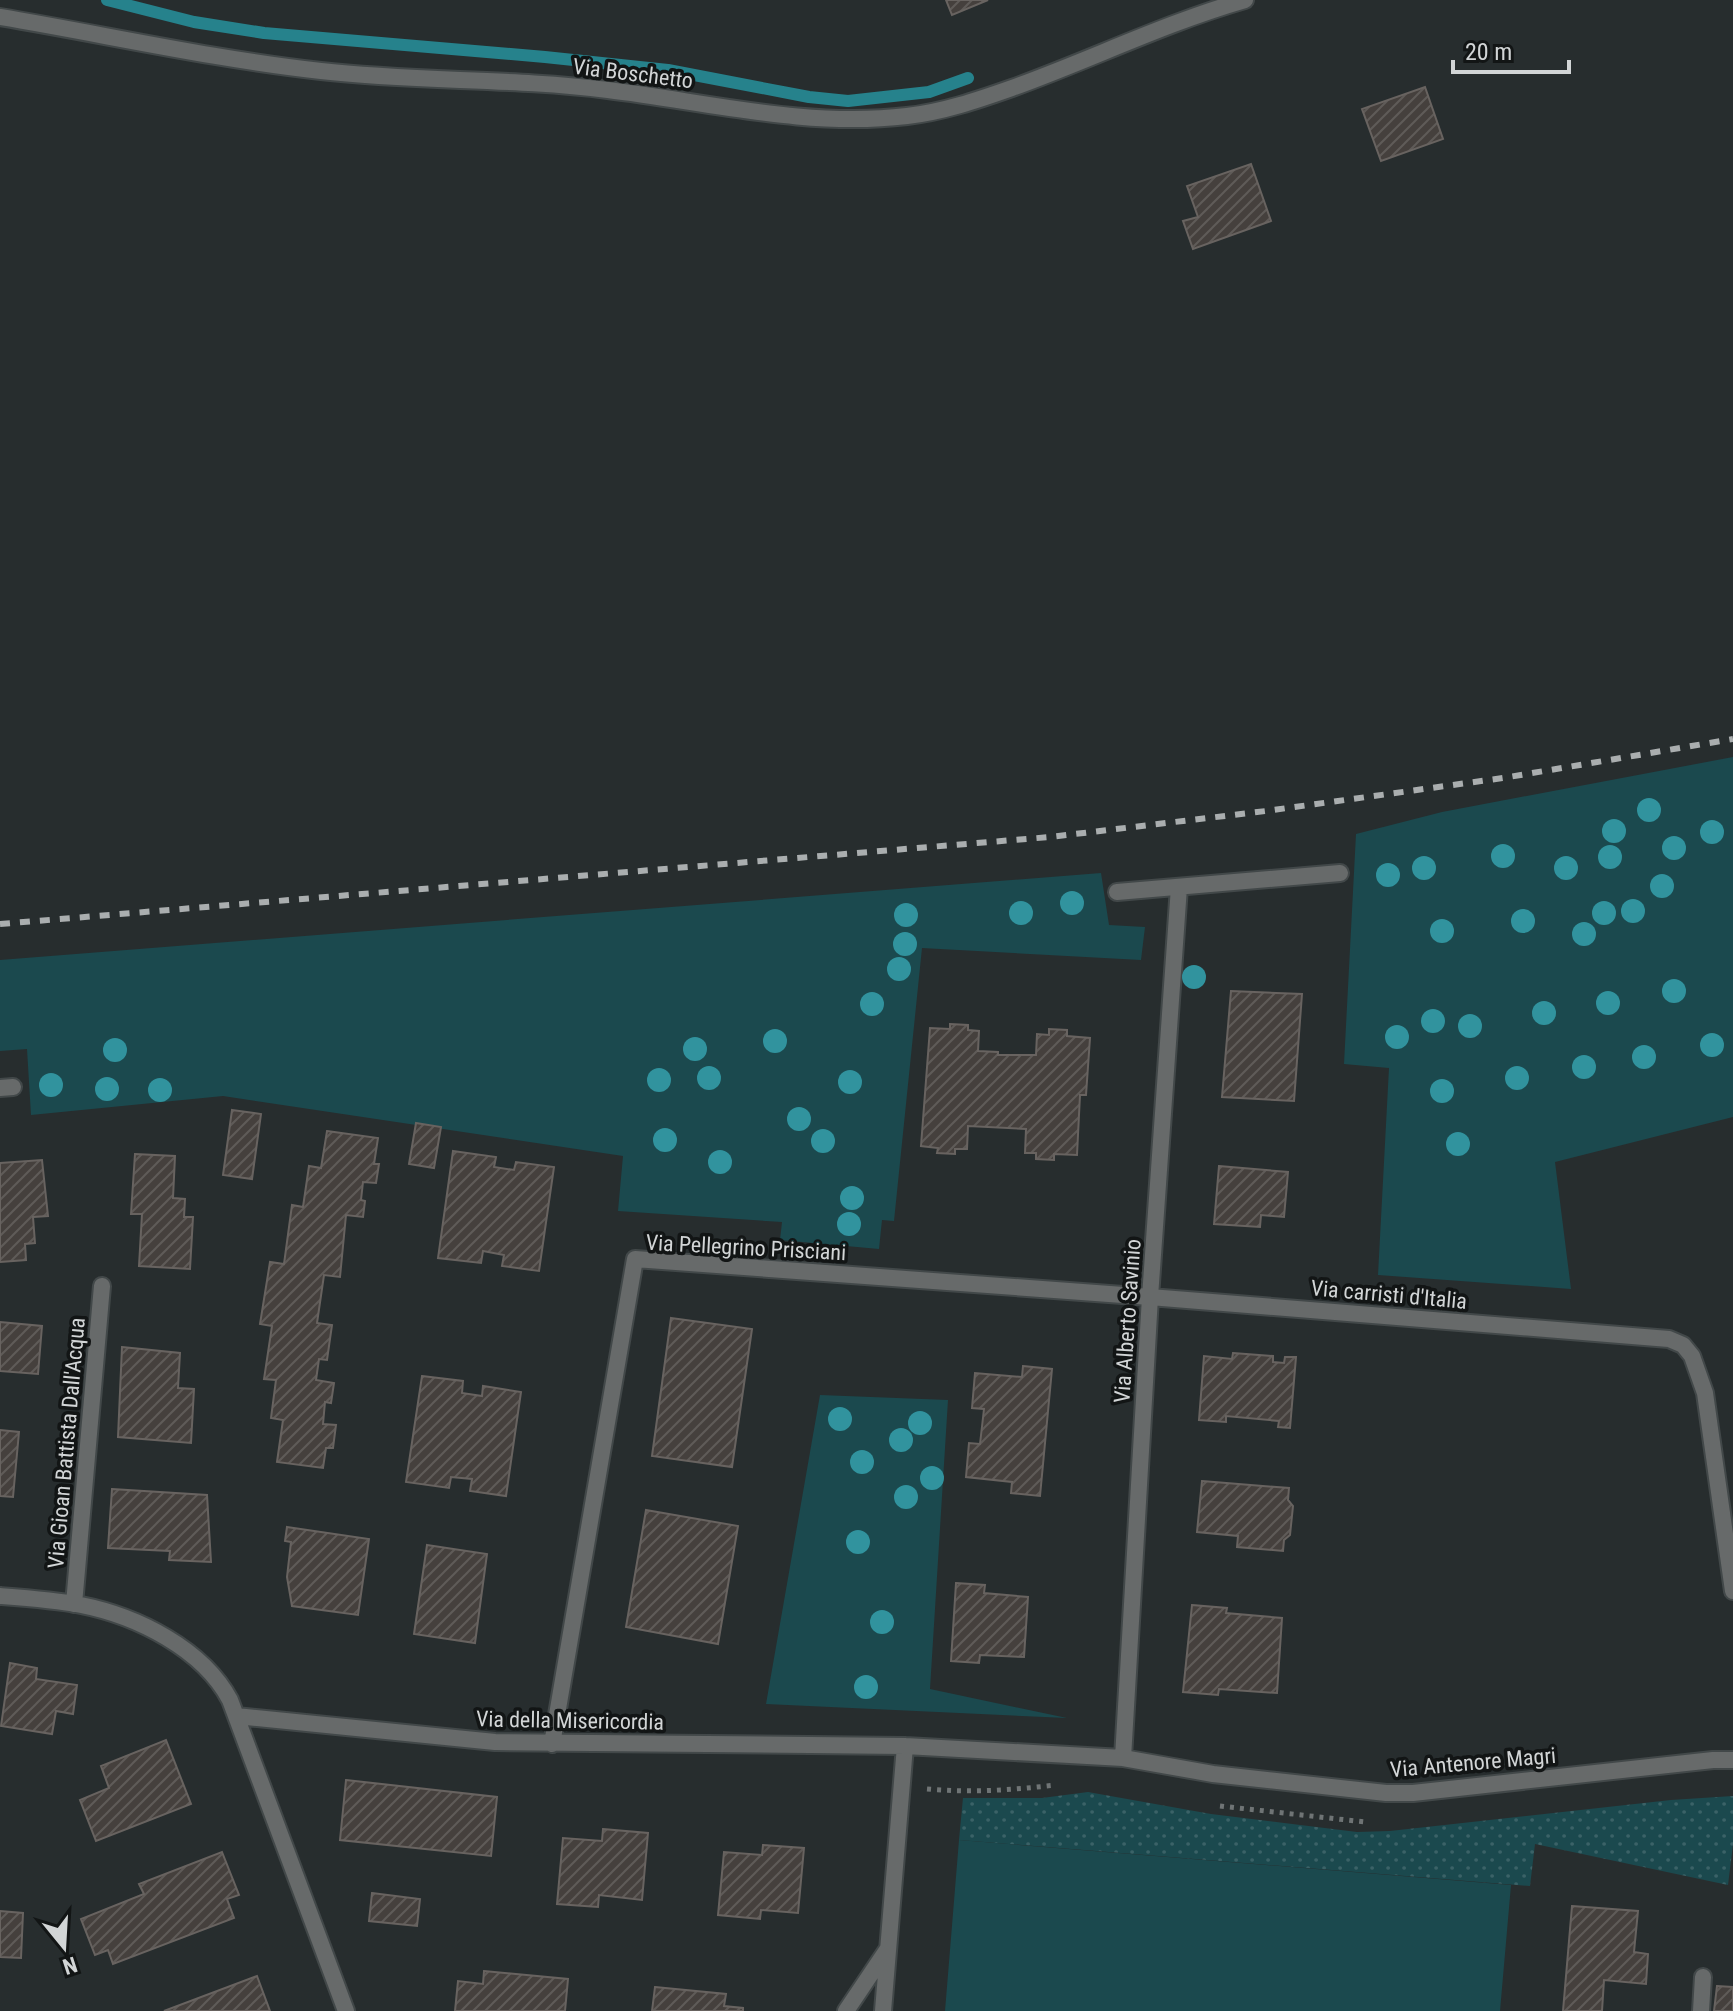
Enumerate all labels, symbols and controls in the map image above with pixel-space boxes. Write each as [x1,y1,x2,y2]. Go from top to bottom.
scale bar [1453,24,1569,74]
text: 20 m [1465,38,1512,66]
street label: Via Boschetto [571,54,695,93]
street label: Via Pellegrino Prisciani [645,1230,847,1265]
street label: Via Alberto Savinio [1109,1238,1146,1404]
street label: Via carristi d'Italia [1310,1275,1468,1314]
street label: Via Gioan Battista Dall'Acqua [43,1317,90,1570]
street label: Via della Misericordia [476,1706,664,1735]
street label: Via Antenore Magri [1389,1743,1557,1782]
north arrow [24,1907,104,1987]
text: N [60,1952,80,1980]

